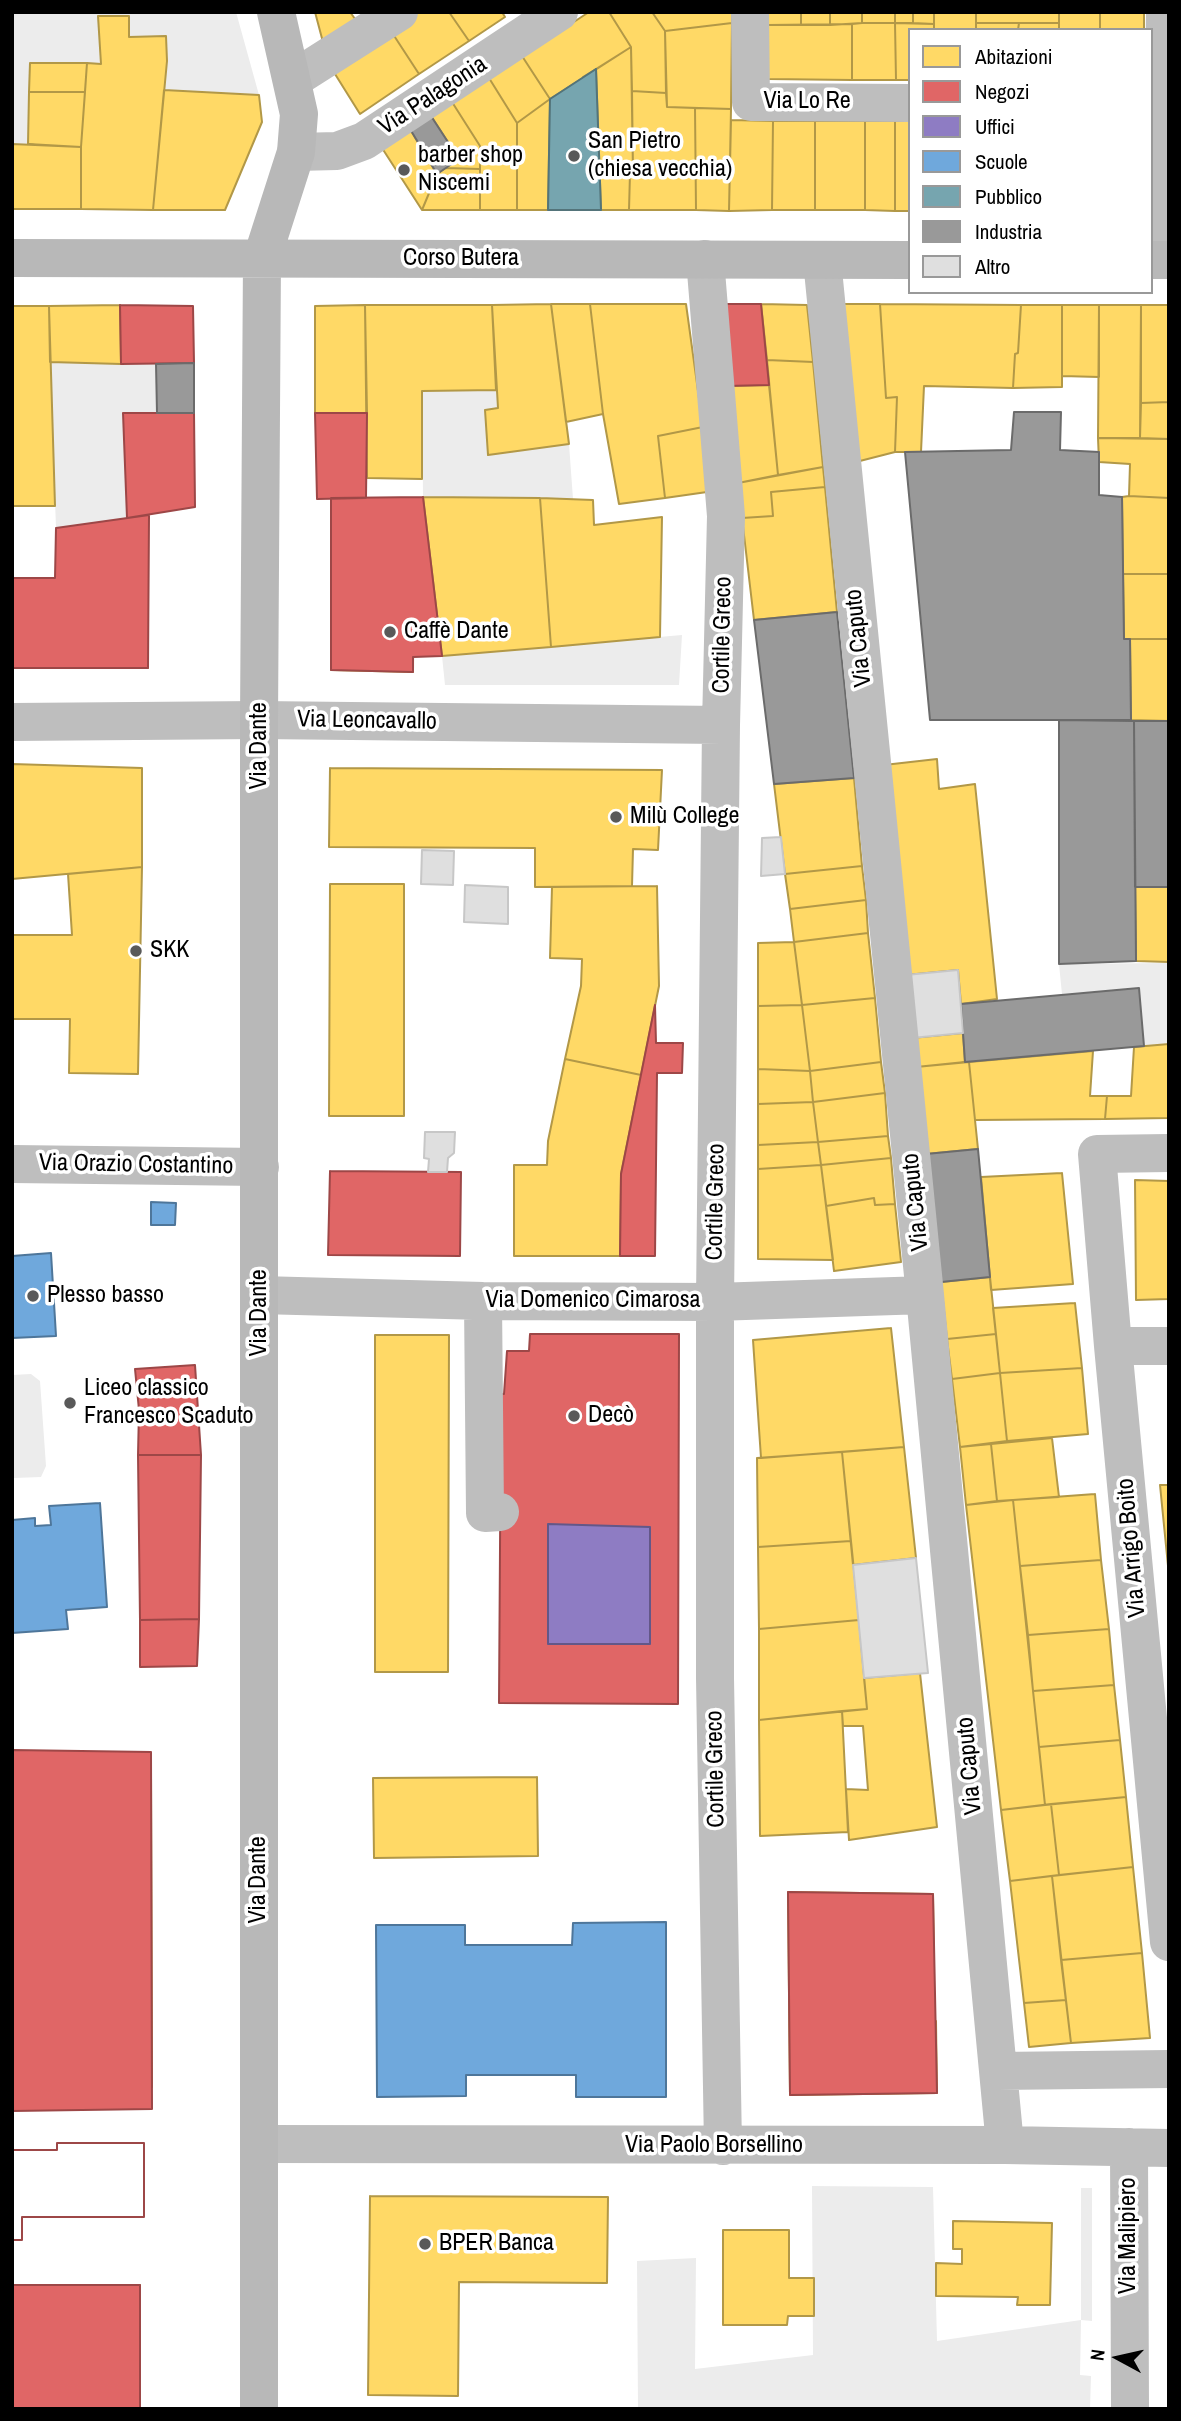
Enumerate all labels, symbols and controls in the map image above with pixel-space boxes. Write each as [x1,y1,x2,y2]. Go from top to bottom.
legend [908,28,1153,294]
text: Abitazioni [975,42,1053,71]
street label: Via Palagonia [373,50,493,142]
text: Negozi [975,77,1030,106]
street label: Via Lo Re [763,88,851,116]
text: Uffici [975,112,1015,141]
place label: San Pietro (chiesa vecchia) [588,128,732,184]
place label: barber shop Niscemi [418,142,523,198]
text: Scuole [975,147,1028,176]
marker: San Pietro (chiesa vecchia) [566,148,582,164]
marker: barber shop Niscemi [396,162,412,178]
text: Pubblico [975,182,1042,211]
text: Industria [975,217,1042,246]
street label: Corso Butera [403,245,519,273]
text: Altro [975,252,1010,281]
street label: Cortile Greco [708,576,738,694]
street label: Via Caputo [840,588,878,688]
place label: Caffè Dante [404,618,509,646]
marker: Caffè Dante [382,624,398,640]
street label: Via Dante [246,702,274,790]
street label: Via Leoncavallo [297,705,437,737]
place label: Milù College [630,803,739,831]
marker: Milù College [608,809,624,825]
place label: SKK [150,937,189,965]
marker: SKK [128,943,144,959]
street label: Cortile Greco [701,1143,731,1261]
street label: Via Orazio Costantino [39,1149,233,1181]
street label: Via Caputo [897,1152,935,1252]
street label: Via Dante [246,1269,274,1357]
place label: Plesso basso [47,1282,164,1310]
street label: Via Domenico Cimarosa [485,1287,701,1315]
marker: Plesso basso [25,1288,41,1304]
place label: Liceo classico Francesco Scaduto [84,1375,254,1431]
marker: Liceo classico Francesco Scaduto [62,1395,78,1411]
place label: Decò [588,1402,634,1430]
marker: Decò [566,1408,582,1424]
street label: Via Arrigo Boito [1112,1477,1152,1619]
street label: Cortile Greco [701,1710,731,1828]
street label: Via Caputo [951,1716,989,1816]
street label: Via Dante [245,1836,273,1924]
street label: Via Paolo Borsellino [625,2132,803,2160]
street label: Via Malipiero [1115,2178,1143,2294]
place label: BPER Banca [439,2230,554,2258]
marker: BPER Banca [417,2236,433,2252]
north arrow [1083,2323,1153,2393]
text: N [1084,2348,1111,2362]

